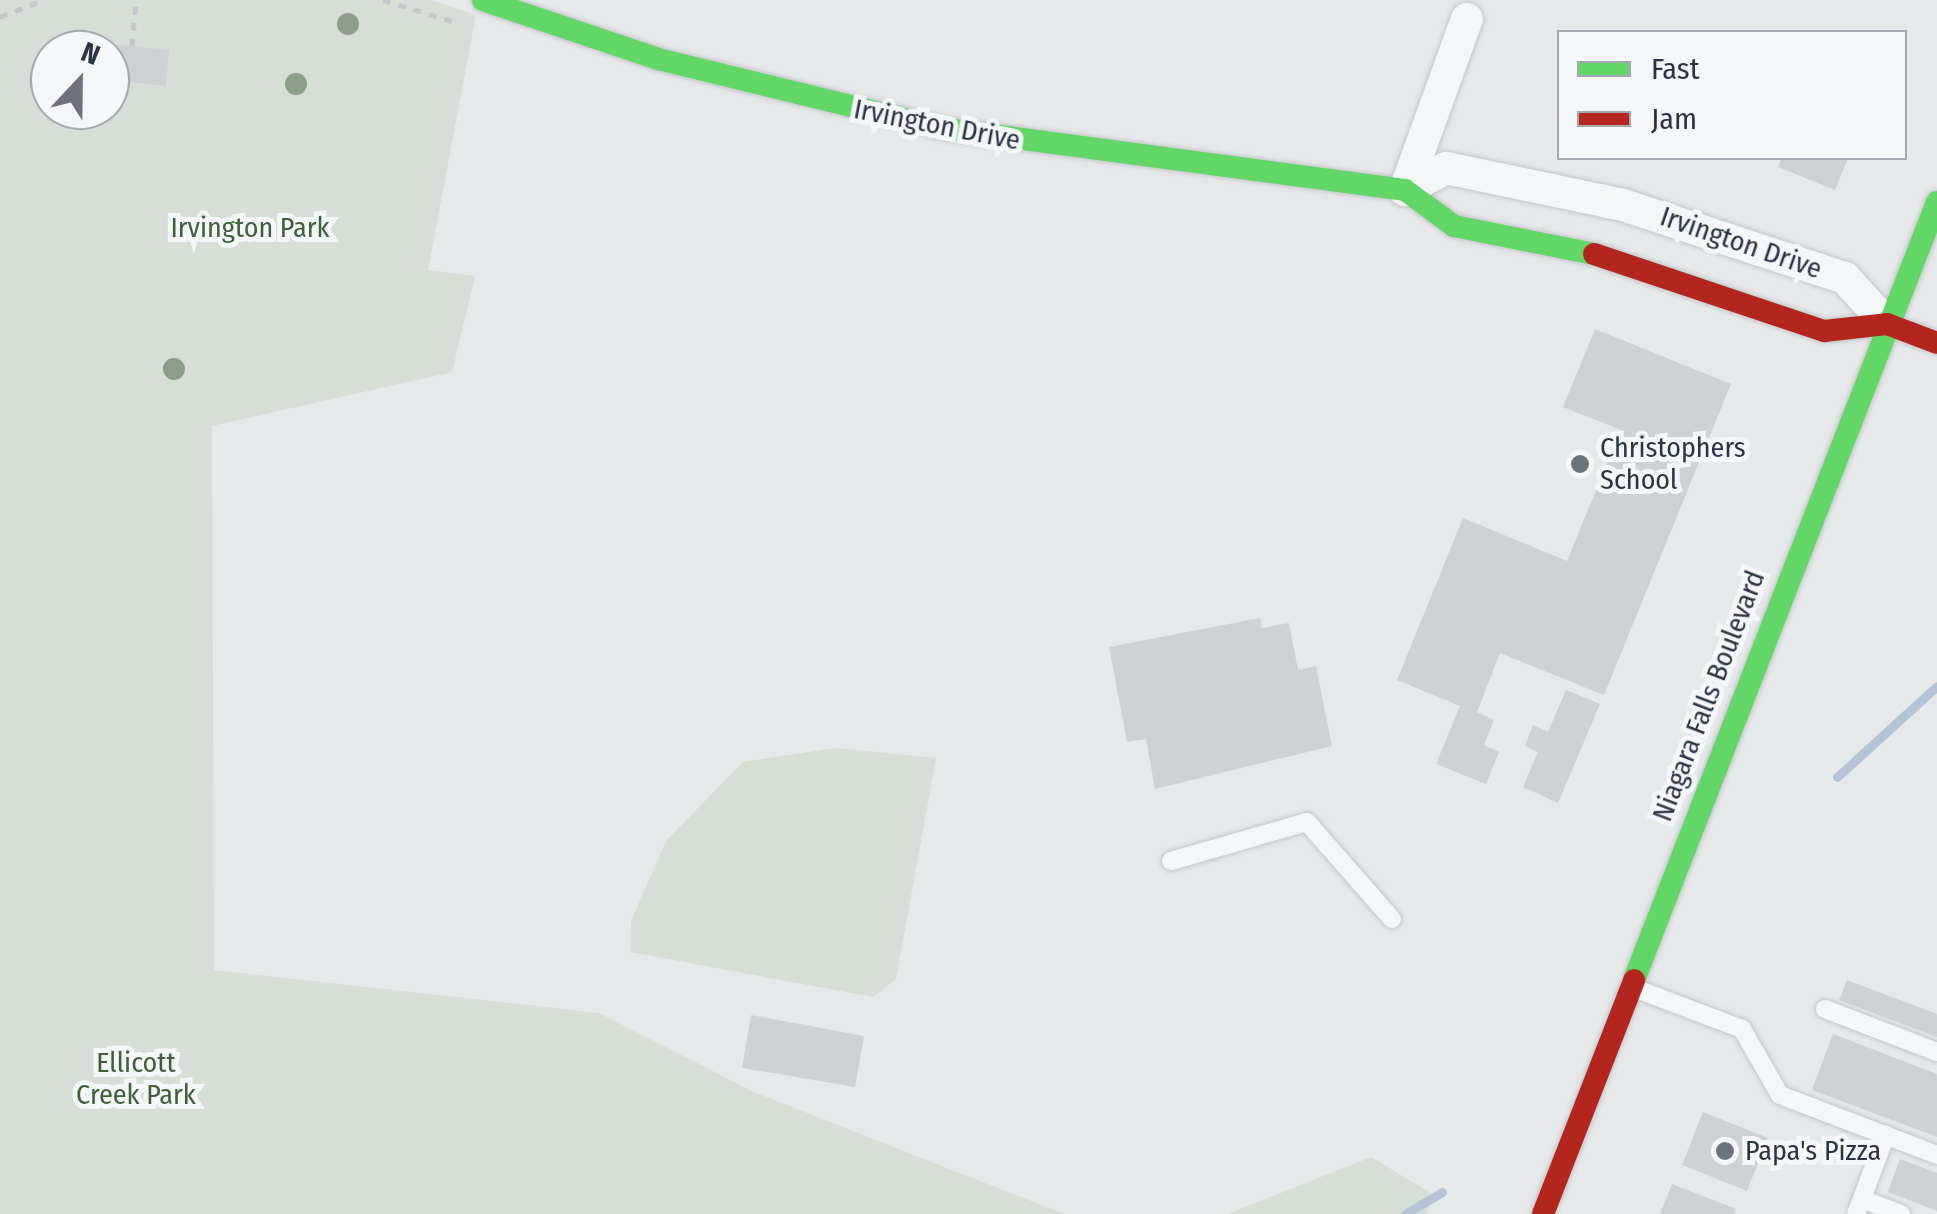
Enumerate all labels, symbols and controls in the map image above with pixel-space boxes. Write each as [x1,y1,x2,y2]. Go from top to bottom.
north arrow [30,30,130,130]
legend [1557,30,1907,160]
text: N [77,35,105,72]
text: Fast [1651,51,1699,87]
street label: Irvington Drive [851,92,1023,158]
text: Jam [1651,101,1697,137]
street label: Irvington Drive [1656,200,1826,286]
park label: Irvington Park [170,211,330,245]
place label: Christophers School [1600,431,1746,497]
marker: Christophers School [1569,453,1591,475]
street label: Niagara Falls Boulevard [1646,566,1772,826]
park label: Ellicott Creek Park [76,1046,196,1112]
place label: Papa's Pizza [1745,1134,1881,1168]
marker: Papa's Pizza [1714,1140,1736,1162]

